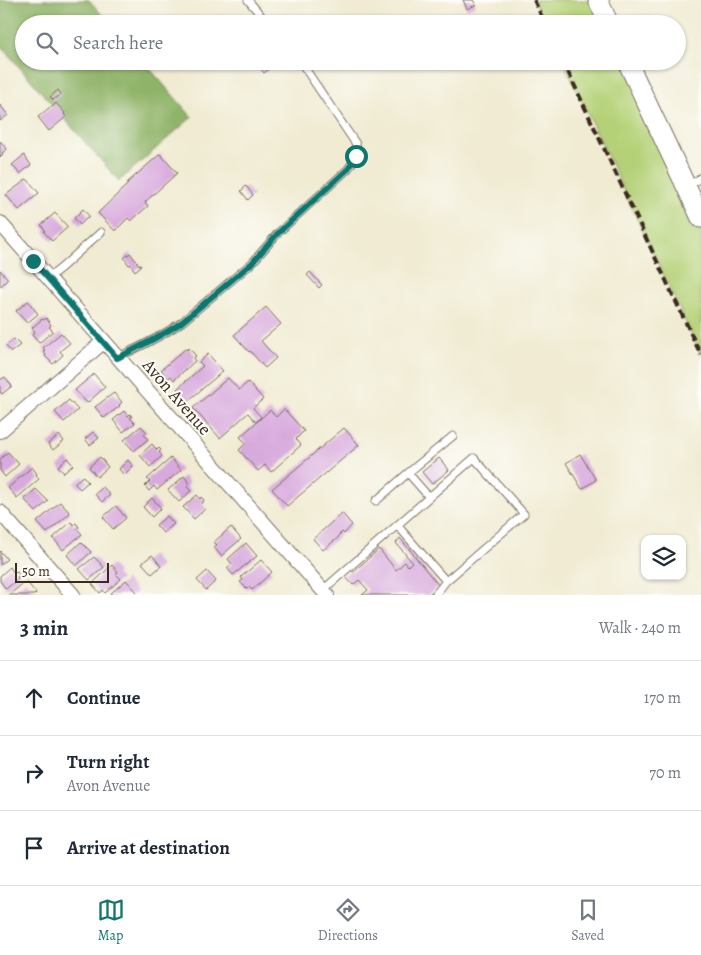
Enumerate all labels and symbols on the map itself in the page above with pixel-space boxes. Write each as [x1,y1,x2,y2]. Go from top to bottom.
route start [345,145,368,168]
route end [22,250,45,273]
street label: Avon Avenue [136,353,217,440]
scale bar [15,560,109,583]

